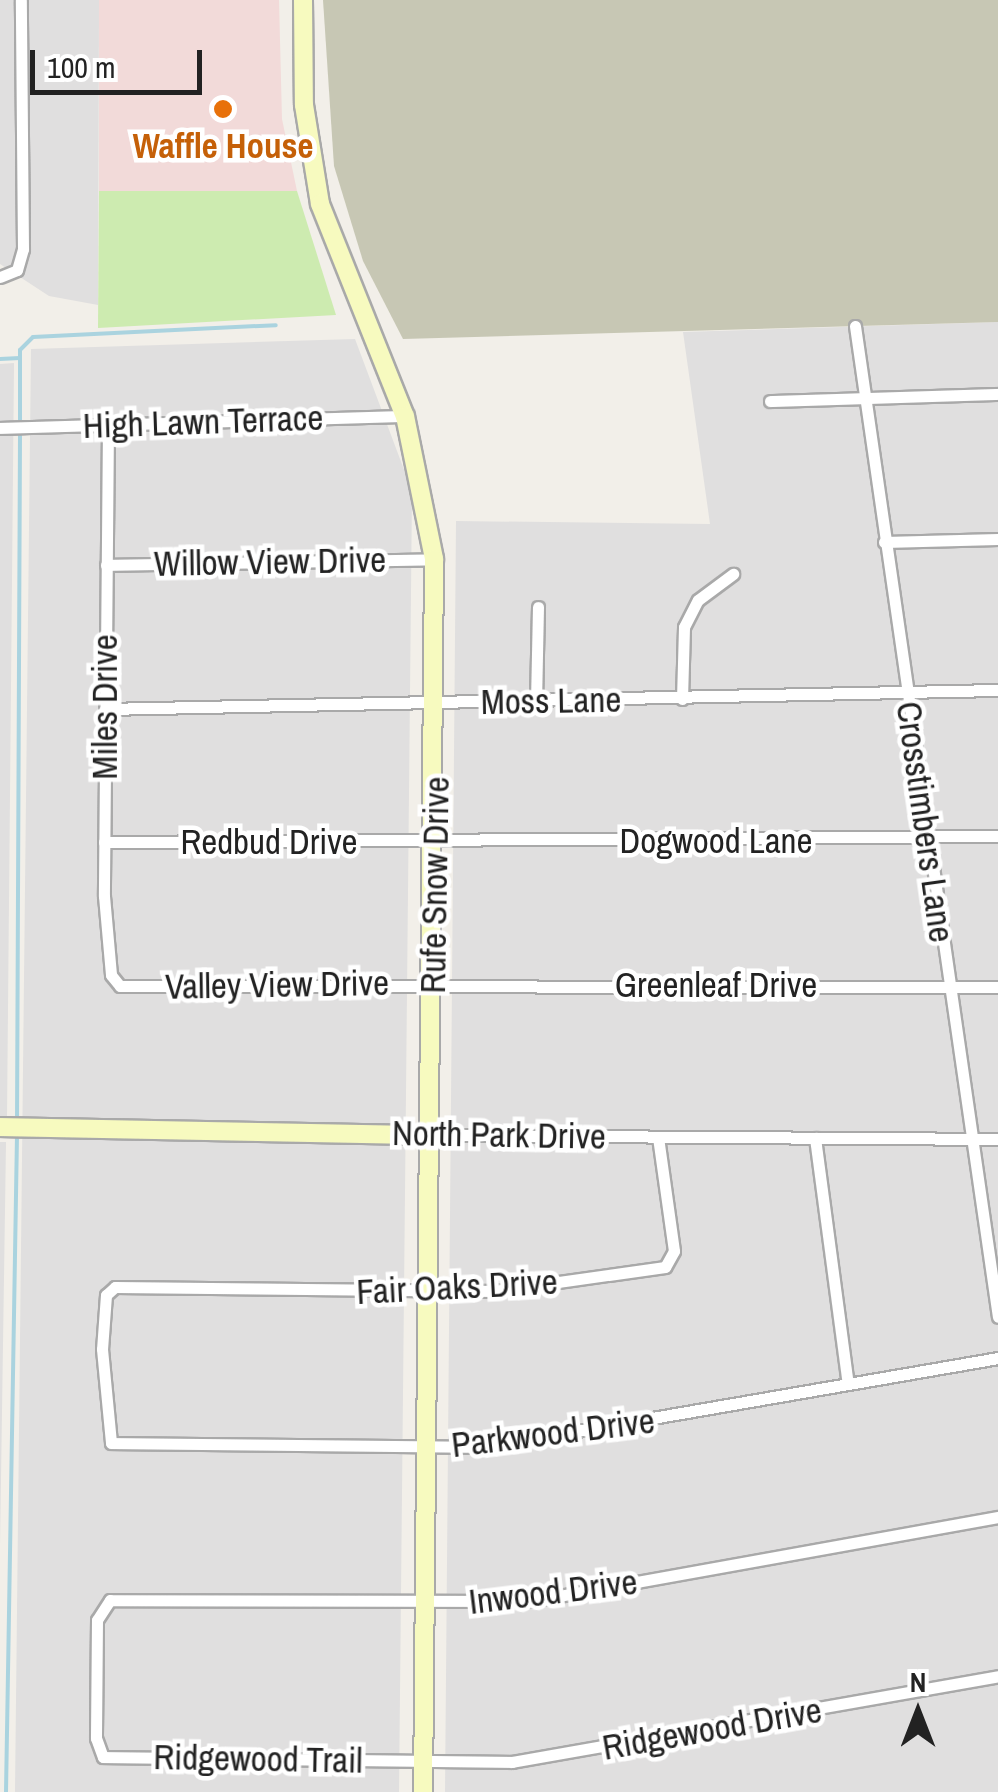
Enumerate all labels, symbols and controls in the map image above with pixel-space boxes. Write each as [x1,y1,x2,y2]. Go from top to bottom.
scale bar [35,30,208,92]
text: 100 m [47,47,115,87]
marker: Waffle House [212,98,234,120]
place label: Waffle House [133,125,313,167]
street label: High Lawn Terrace [82,397,324,447]
street label: Willow View Drive [153,539,387,585]
street label: Miles Drive [84,634,126,780]
street label: Moss Lane [480,679,622,723]
street label: Crosstimbers Lane [887,699,963,945]
street label: Rufe Snow Drive [412,776,458,994]
street label: Dogwood Lane [619,820,813,862]
street label: Redbud Drive [180,821,358,863]
street label: Valley View Drive [165,962,389,1008]
street label: Greenleaf Drive [615,964,817,1006]
street label: North Park Drive [392,1112,606,1158]
street label: Fair Oaks Drive [355,1261,559,1313]
street label: Parkwood Drive [449,1400,657,1466]
street label: Inwood Drive [467,1561,639,1623]
north arrow [868,1662,968,1762]
text: N [910,1663,926,1701]
street label: Ridgewood Drive [599,1689,825,1769]
street label: Ridgewood Trail [153,1736,363,1782]

